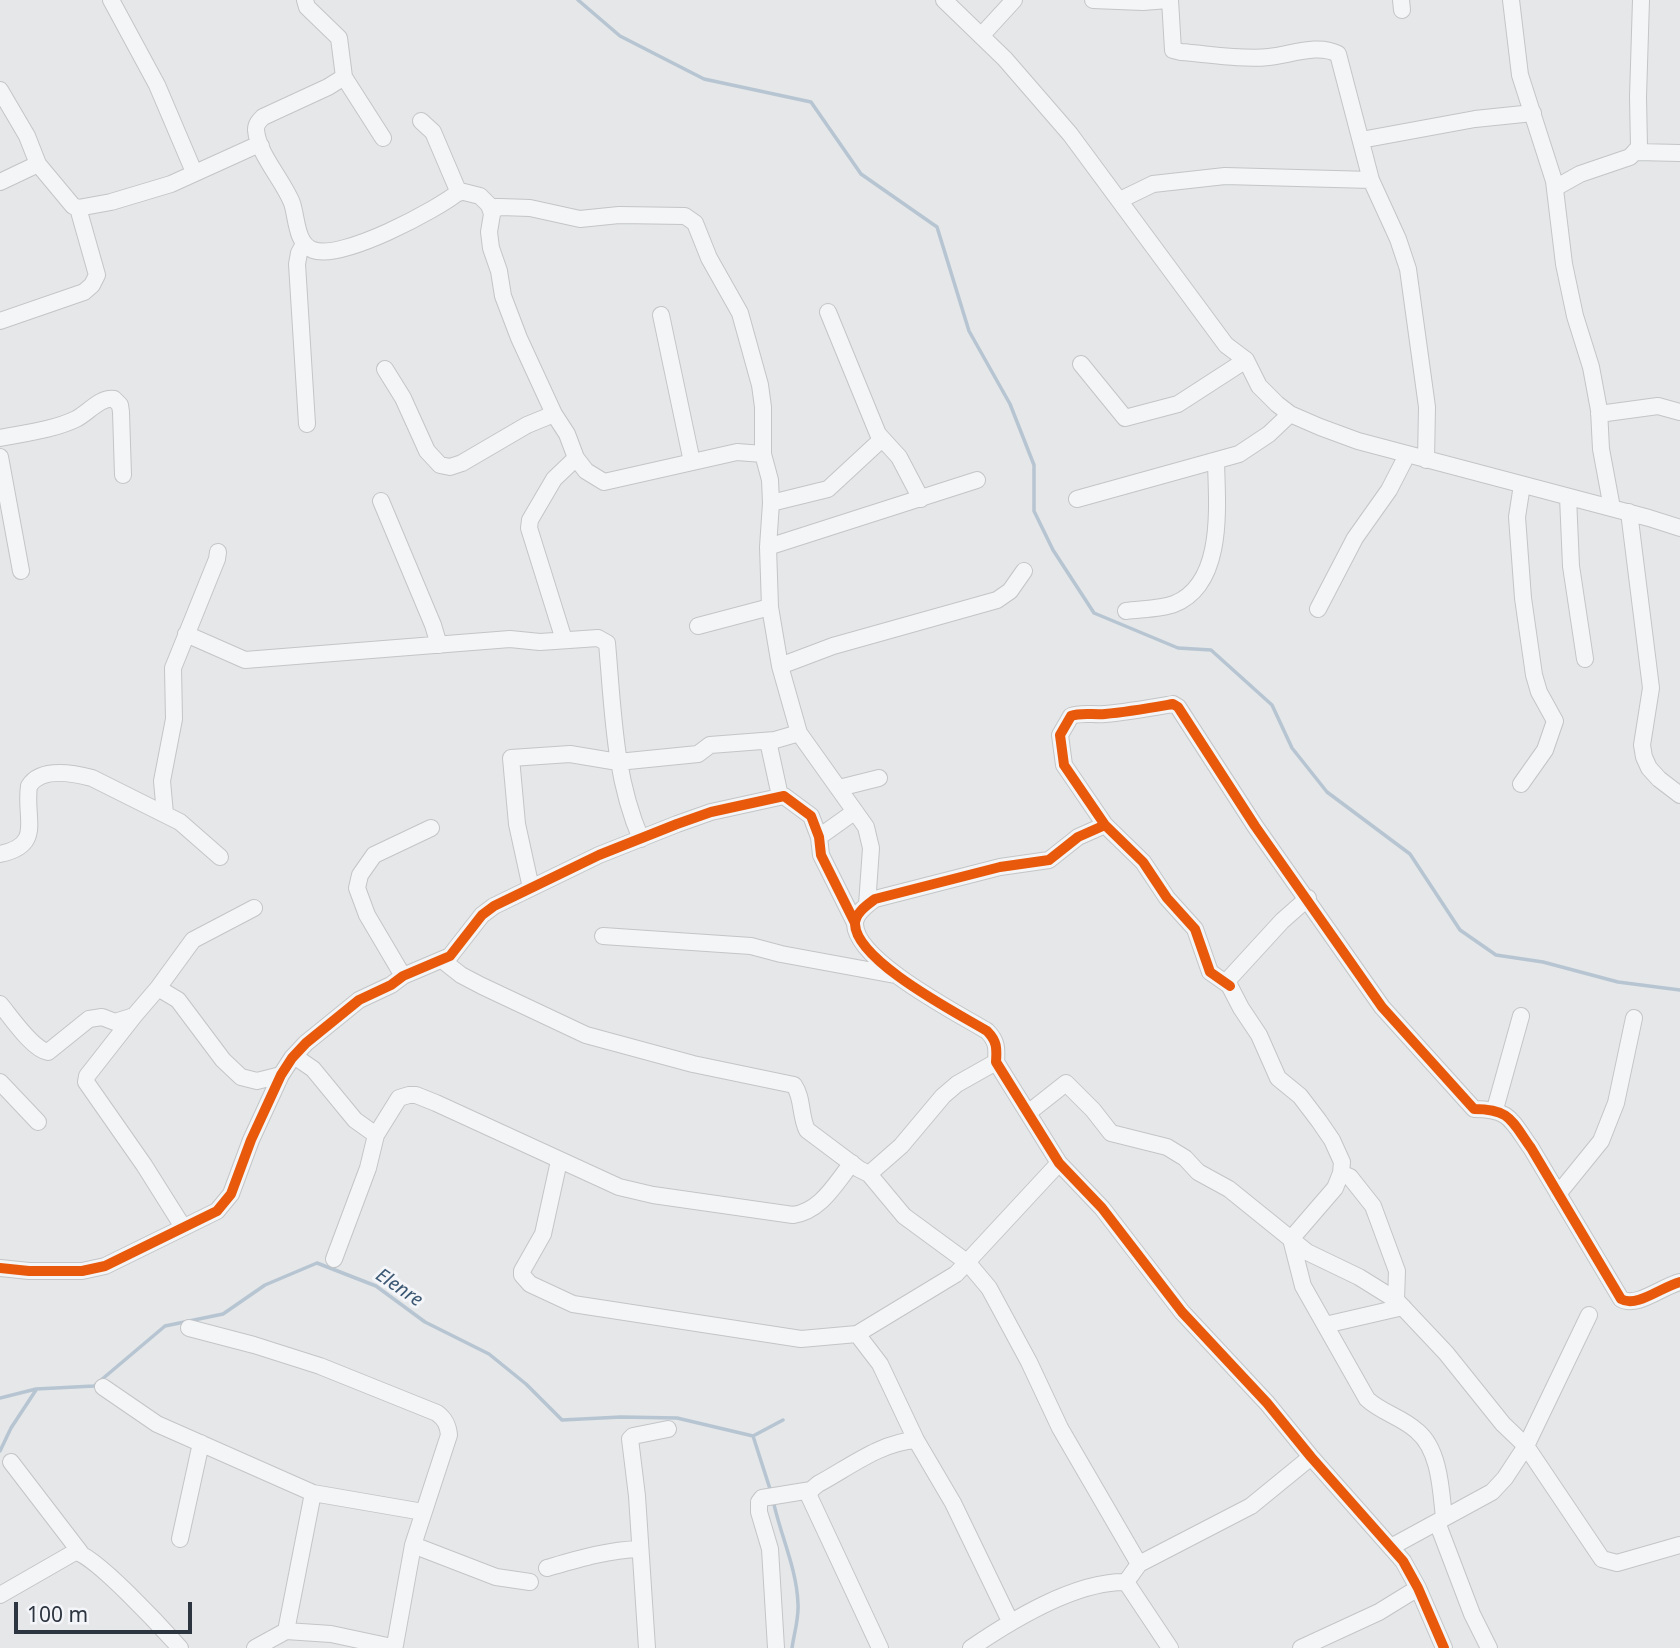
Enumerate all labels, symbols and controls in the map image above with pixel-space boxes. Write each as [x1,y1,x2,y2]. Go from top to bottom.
water label: Elenre [371,1264,427,1312]
scale bar [18,1588,196,1632]
text: 100 m [27,1600,88,1628]

